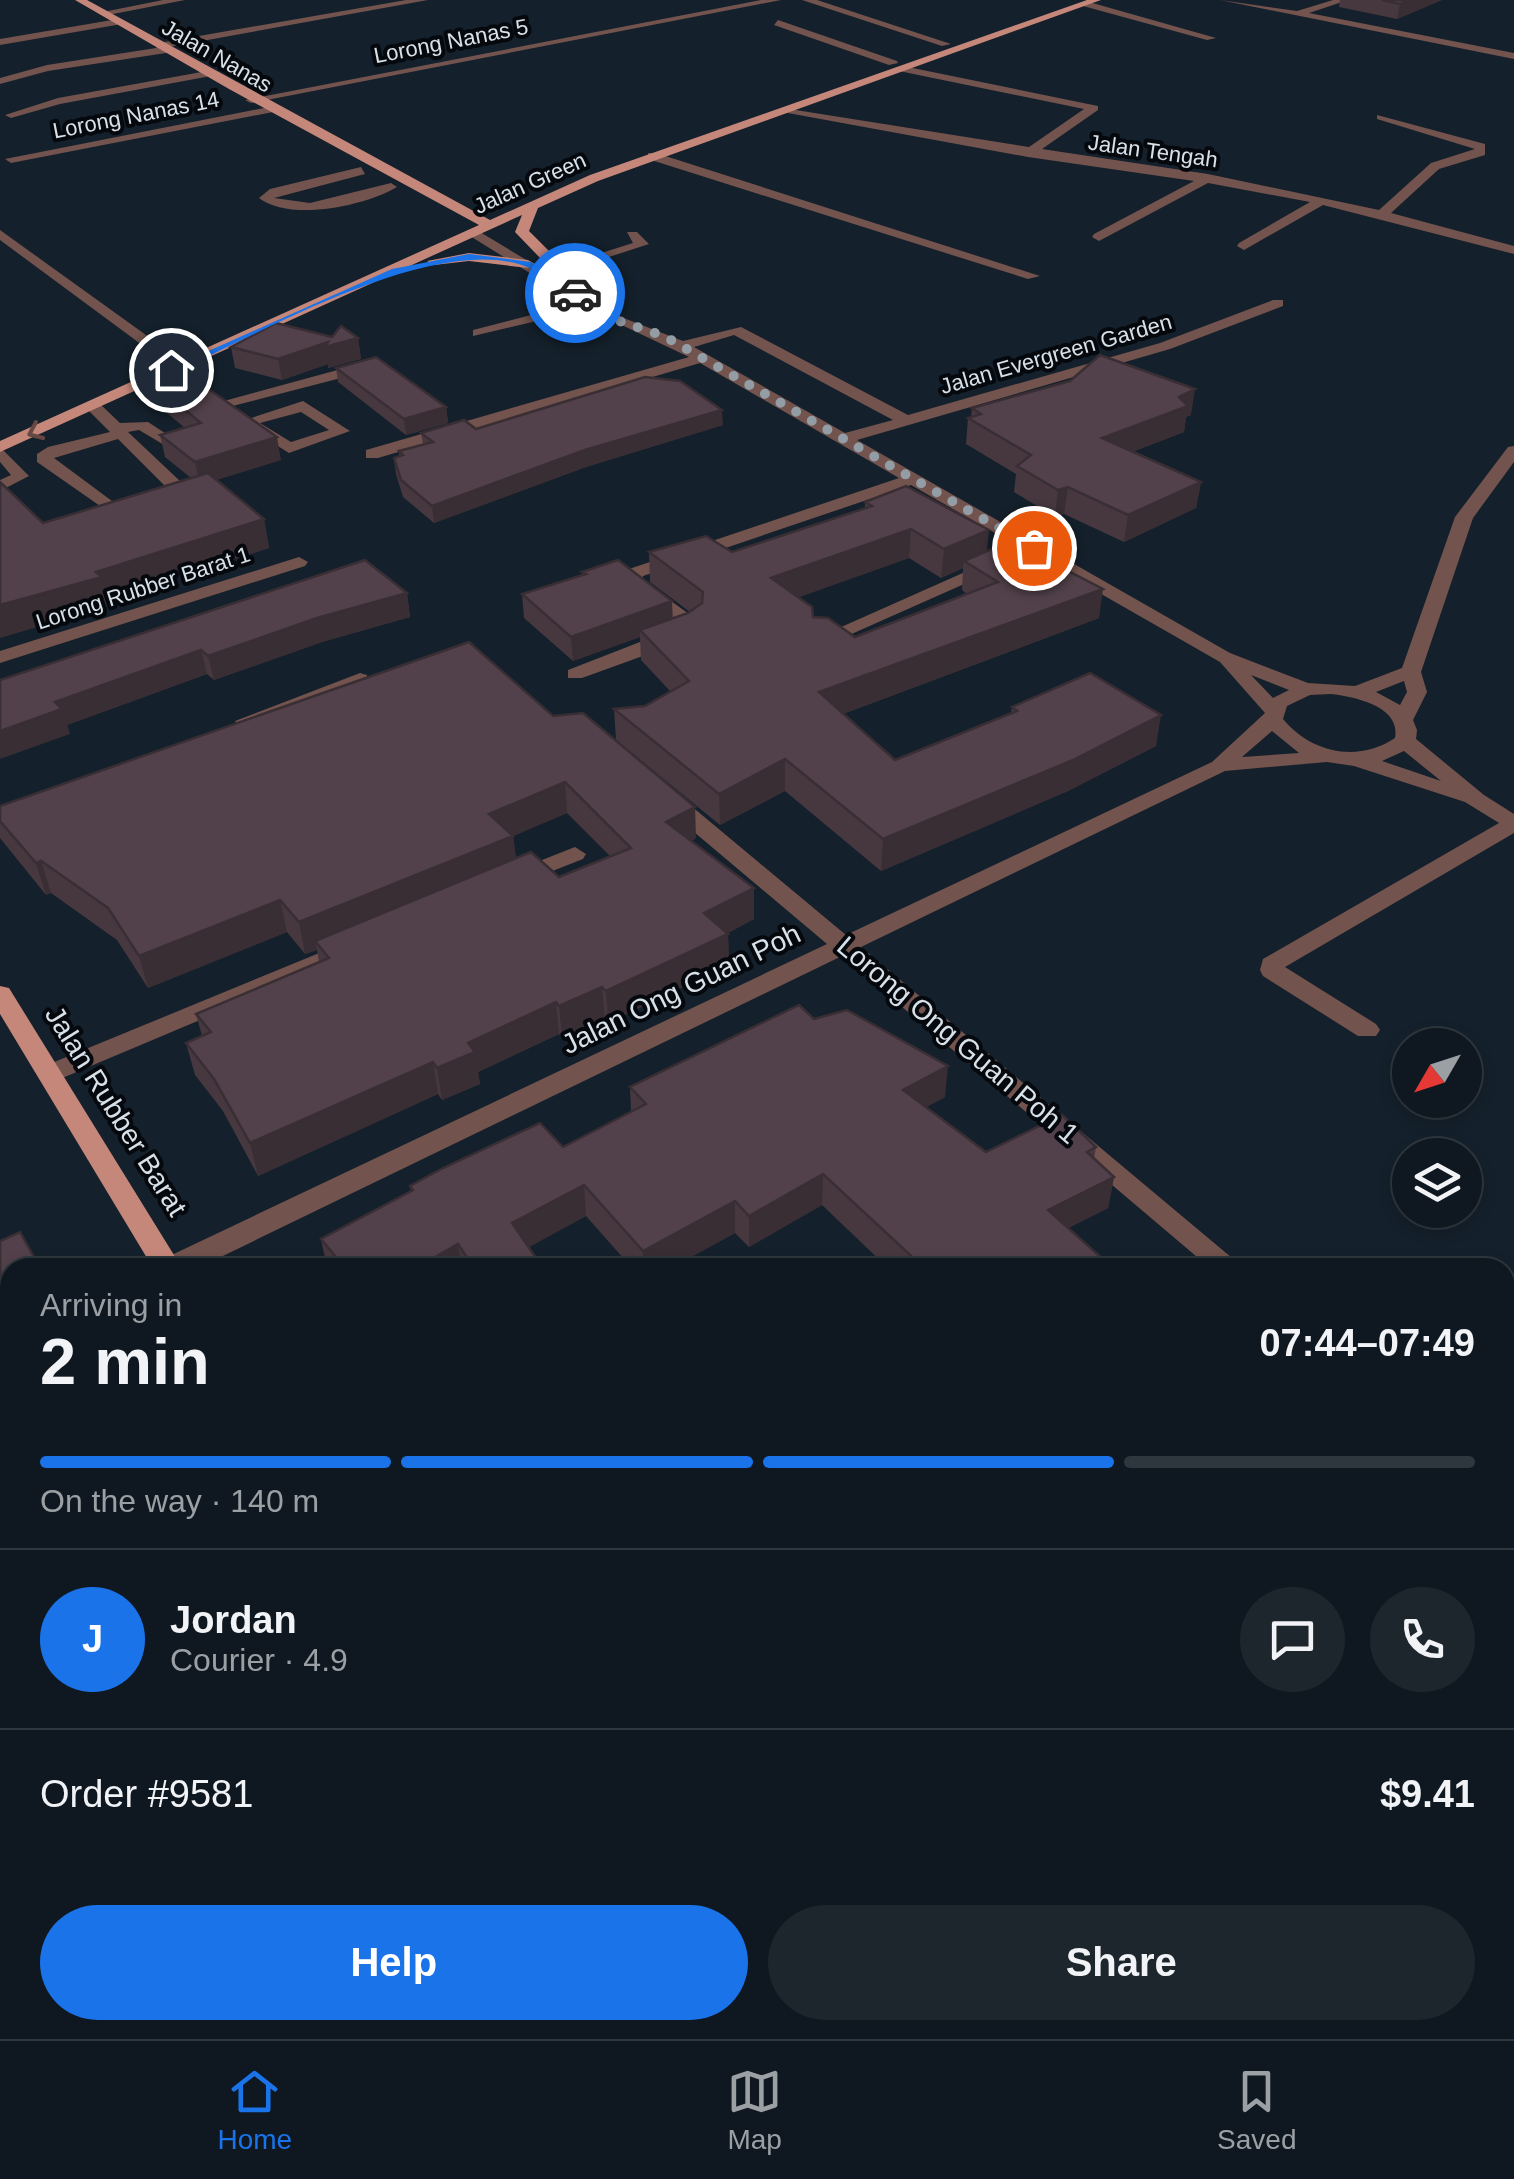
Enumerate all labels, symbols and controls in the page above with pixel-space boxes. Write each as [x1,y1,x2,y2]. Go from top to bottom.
street label: Lorong Nanas 5 [372,14,530,68]
street label: Jalan Nanas [158,15,276,97]
street label: Lorong Nanas 14 [51,87,221,143]
street label: Jalan Tengah [1087,130,1219,172]
street label: Jalan Green [470,147,590,219]
courier [525,243,625,343]
icon: car [548,266,603,321]
street label: Jalan Evergreen Garden [937,309,1175,399]
pin [129,328,214,413]
icon: home [144,343,199,398]
one-way arrow [27,420,45,440]
pin [992,506,1077,591]
icon: bag [1007,521,1062,576]
street label: Lorong Rubber Barat 1 [33,542,253,634]
street label: Jalan Ong Guan Poh [557,918,805,1060]
street label: Lorong Ong Guan Poh 1 [831,930,1085,1150]
street label: Jalan Rubber Barat [39,1000,193,1222]
north arrow [1392,1028,1482,1118]
map controls [1392,1028,1482,1228]
button: layers [1392,1138,1482,1228]
text: Arriving in [40,1287,182,1323]
text: 07:44–07:49 [1259,1322,1475,1364]
text: 2 min [40,1325,210,1398]
text: On the way · 140 m [40,1483,319,1519]
button: chat [1240,1587,1345,1692]
button: phone [1370,1587,1475,1692]
text: Jordan [170,1599,297,1641]
text: J [82,1618,103,1660]
text: Courier · 4.9 [170,1642,348,1678]
text: Order #9581 [40,1773,253,1815]
text: $9.41 [1380,1773,1475,1815]
button: Help [40,1905,748,2020]
button: Share [768,1905,1475,2020]
tab: Home [217,2064,292,2156]
tab: Map [727,2064,782,2156]
tab: Saved [1217,2064,1296,2156]

